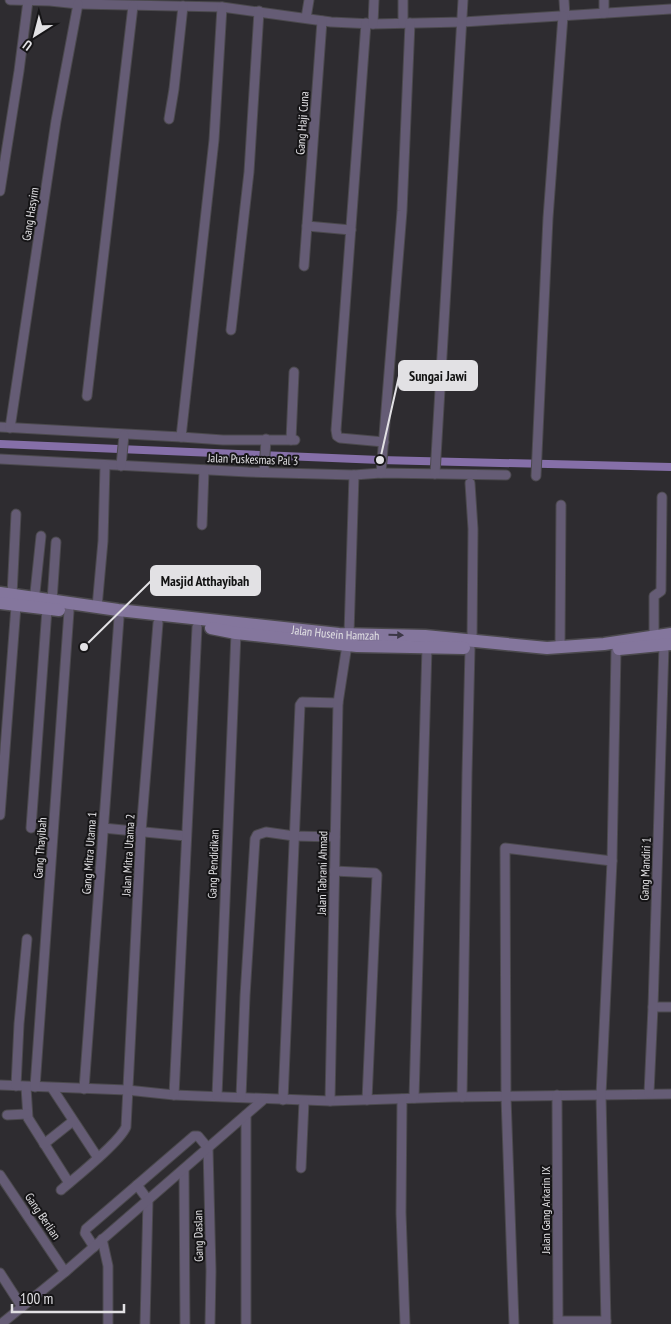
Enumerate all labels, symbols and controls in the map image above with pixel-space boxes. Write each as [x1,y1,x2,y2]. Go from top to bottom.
north arrow [10,10,60,60]
text: U [19,36,36,55]
street label: Gang Haji Cuna [292,91,312,155]
street label: Gang Hasyim [18,186,42,242]
callout: Sungai Jawi [399,361,477,390]
text: Sungai Jawi [409,367,467,385]
street label: Jalan Puskesmas Pal 3 [206,450,299,468]
callout: Masjid Atthayibah [151,566,260,595]
text: Masjid Atthayibah [161,572,249,590]
street label: Jalan Husein Hamzah [290,621,380,642]
one-way arrow [389,632,405,640]
street label: Gang Mitra Utama 1 [79,811,99,895]
street label: Jalan Mitra Utama 2 [118,814,138,897]
street label: Gang Thayibah [30,817,50,879]
street label: Gang Pendidikan [204,829,222,899]
street label: Jalan Tabrani Ahmad [314,831,330,916]
street label: Gang Mandiri 1 [636,837,654,901]
street label: Jalan Gang Arkarin IX [538,1166,553,1255]
street label: Gang Berlian [22,1190,64,1242]
street label: Gang Daslan [190,1210,206,1262]
scale bar [12,1282,125,1314]
text: 100 m [20,1289,53,1308]

